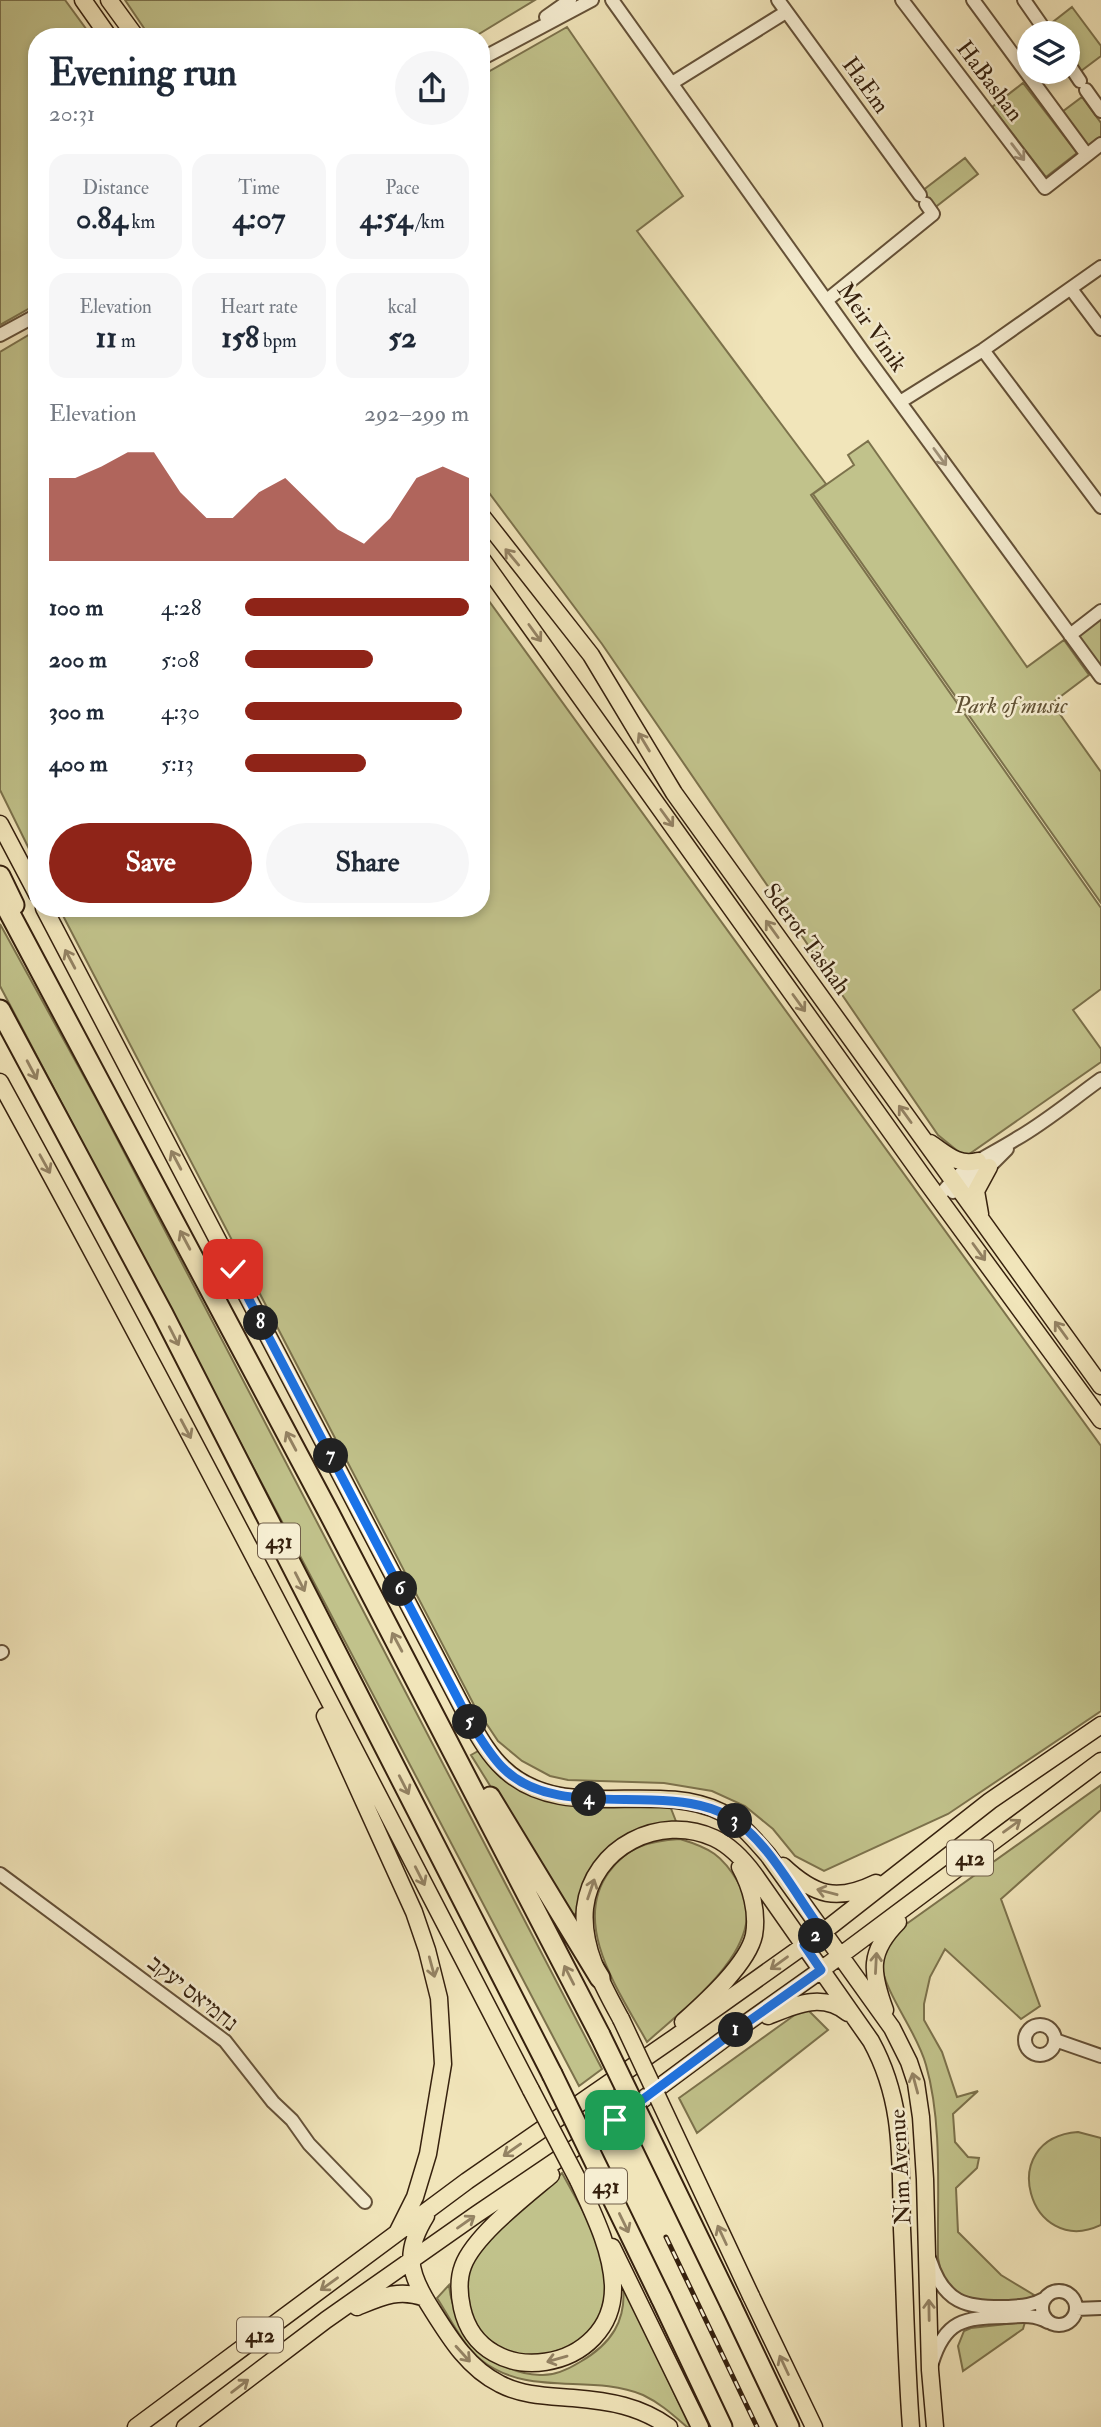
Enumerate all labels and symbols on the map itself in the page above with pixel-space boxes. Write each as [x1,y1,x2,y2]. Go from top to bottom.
street label: HaBashan [950,35,1030,127]
street label: HaEm [836,51,896,119]
one-way arrow [1010,142,1025,161]
street label: Meir Vinik [831,277,913,377]
one-way arrow [933,447,948,466]
one-way arrow [505,548,520,566]
one-way arrow [528,623,542,642]
park label: Park of music [954,691,1068,720]
one-way arrow [636,732,650,752]
one-way arrow [660,808,674,827]
street label: Sderot Tashah [757,878,857,1000]
one-way arrow [765,920,780,939]
one-way arrow [63,949,77,969]
one-way arrow [792,993,807,1012]
one-way arrow [25,1060,39,1080]
one-way arrow [898,1105,912,1124]
one-way arrow [169,1150,182,1171]
one-way arrow [39,1153,52,1174]
one-way arrow [178,1230,192,1250]
pin [203,1239,263,1299]
one-way arrow [972,1242,986,1261]
pin: 8 [244,1306,278,1340]
one-way arrow [1054,1321,1068,1340]
one-way arrow [168,1325,181,1346]
one-way arrow [179,1419,193,1439]
one-way arrow [284,1431,298,1452]
pin: 7 [314,1438,348,1474]
road number: 431 [258,1524,300,1558]
one-way arrow [294,1571,307,1592]
pin: 6 [382,1572,418,1606]
one-way arrow [389,1632,403,1653]
pin: 5 [452,1704,488,1740]
one-way arrow [397,1774,411,1794]
pin: 4 [572,1782,606,1816]
pin: 3 [718,1804,752,1839]
one-way arrow [1002,1819,1021,1833]
road number: 412 [947,1840,993,1876]
one-way arrow [413,1865,427,1886]
one-way arrow [586,1878,598,1900]
one-way arrow [817,1885,839,1898]
pin: 2 [798,1918,834,1954]
street label: נחמיאס יעקב [142,1949,244,2037]
one-way arrow [870,1952,883,1975]
one-way arrow [426,1955,439,1977]
one-way arrow [770,1956,789,1970]
one-way arrow [562,1965,575,1986]
pin: 1 [718,2012,754,2048]
one-way arrow [908,2072,921,2095]
pin [585,2090,645,2150]
street label: Nim Avenue [882,2108,918,2226]
one-way arrow [503,2143,523,2157]
road number: 431 [585,2168,627,2204]
one-way arrow [618,2212,632,2233]
one-way arrow [457,2214,475,2229]
one-way arrow [715,2224,728,2246]
one-way arrow [320,2277,339,2291]
one-way arrow [922,2299,936,2322]
road number: 412 [237,2318,283,2352]
one-way arrow [455,2345,471,2363]
one-way arrow [547,2353,569,2366]
one-way arrow [777,2355,790,2376]
one-way arrow [230,2379,249,2394]

